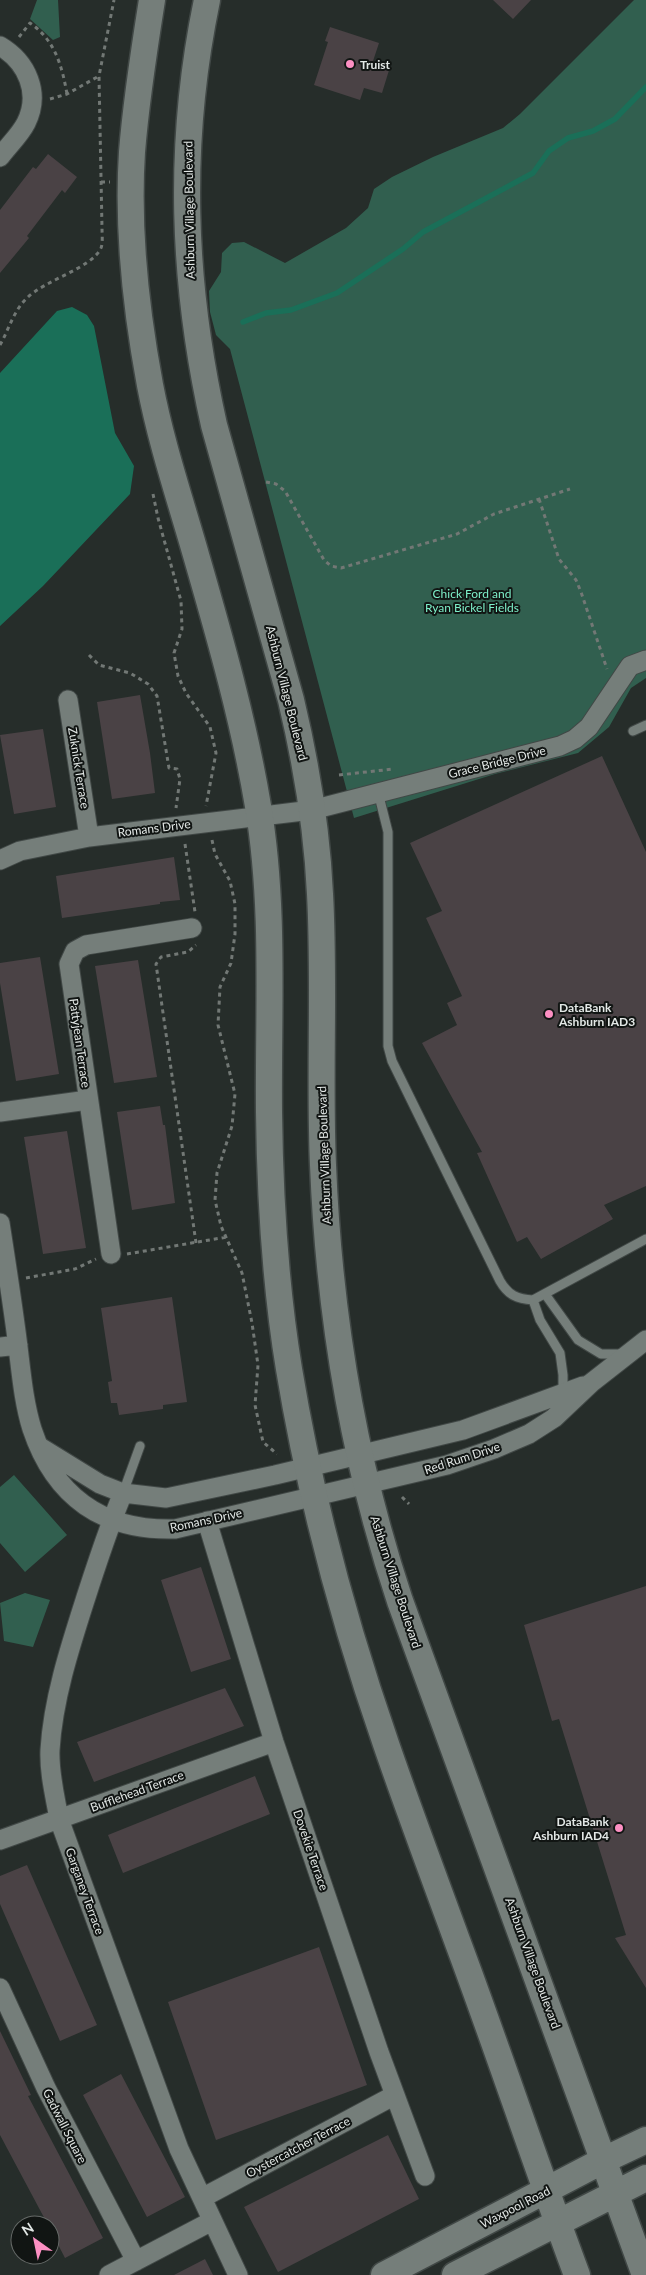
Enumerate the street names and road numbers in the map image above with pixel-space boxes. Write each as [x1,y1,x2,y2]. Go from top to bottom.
street label: Ashburn Village Boulevard [180,141,198,279]
street label: Ashburn Village Boulevard [263,624,311,762]
street label: Zuknick Terrace [65,726,93,810]
street label: Grace Bridge Drive [447,743,547,781]
street label: Romans Drive [117,816,191,840]
street label: Pattyjean Terrace [66,997,94,1089]
street label: Ashburn Village Boulevard [314,1086,334,1224]
street label: Red Rum Drive [422,1439,502,1477]
street label: Romans Drive [169,1505,243,1535]
street label: Ashburn Village Boulevard [367,1514,425,1650]
street label: Bufflehead Terrace [88,1767,186,1815]
street label: Dovekie Terrace [290,1808,332,1892]
street label: Garganey Terrace [62,1846,108,1936]
street label: Ashburn Village Boulevard [502,1895,564,2031]
street label: Gadwall Square [40,2086,90,2166]
street label: Oystercatcher Terrace [243,2113,353,2181]
street label: Waxpool Road [477,2183,553,2231]

